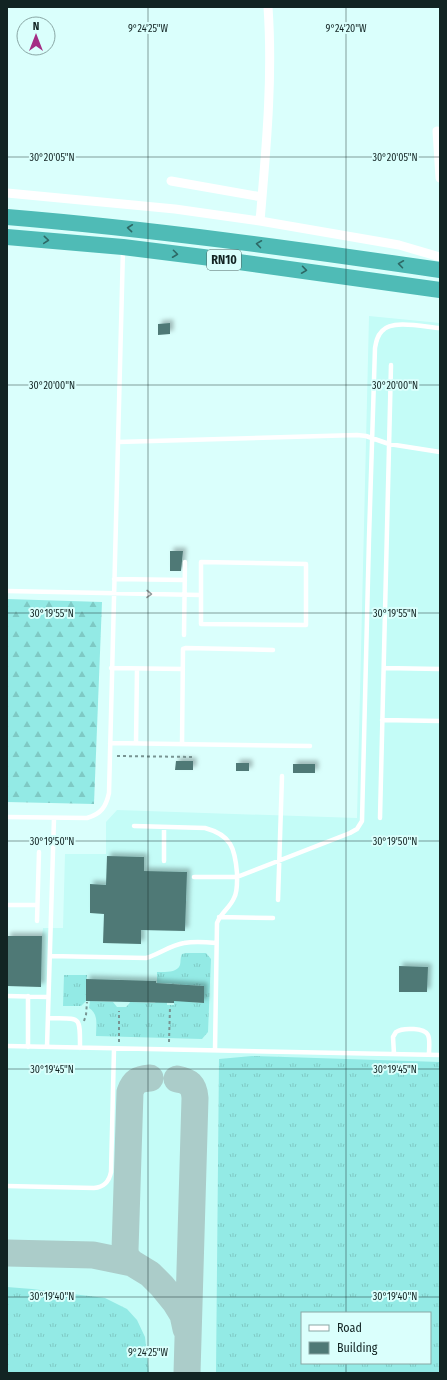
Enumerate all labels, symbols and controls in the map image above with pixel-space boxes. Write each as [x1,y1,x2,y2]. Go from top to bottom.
north arrow [16,16,56,56]
text: N [33,20,39,33]
text: 9°24'25"W [128,23,169,35]
text: 9°24'20"W [326,23,367,35]
text: 30°20'05"N [29,152,75,164]
text: 30°20'05"N [372,152,418,164]
one-way arrow [127,224,133,233]
one-way arrow [43,236,49,245]
one-way arrow [256,240,262,249]
one-way arrow [172,249,178,258]
road number: RN10 [207,250,241,270]
one-way arrow [398,260,404,269]
one-way arrow [301,265,307,274]
text: 30°20'00"N [29,380,75,392]
text: 30°20'00"N [372,380,418,392]
one-way arrow [146,590,152,598]
text: 30°19'55"N [30,608,74,620]
text: 30°19'55"N [373,608,417,620]
text: 30°19'50"N [30,836,74,848]
text: 30°19'50"N [373,836,417,848]
text: 30°19'45"N [30,1064,74,1076]
text: 30°19'45"N [373,1064,417,1076]
text: 30°19'40"N [30,1291,74,1303]
text: 30°19'40"N [373,1291,417,1303]
legend [301,1312,431,1364]
text: Road [337,1321,362,1335]
text: Building [337,1341,378,1355]
text: 9°24'25"W [128,1347,169,1359]

